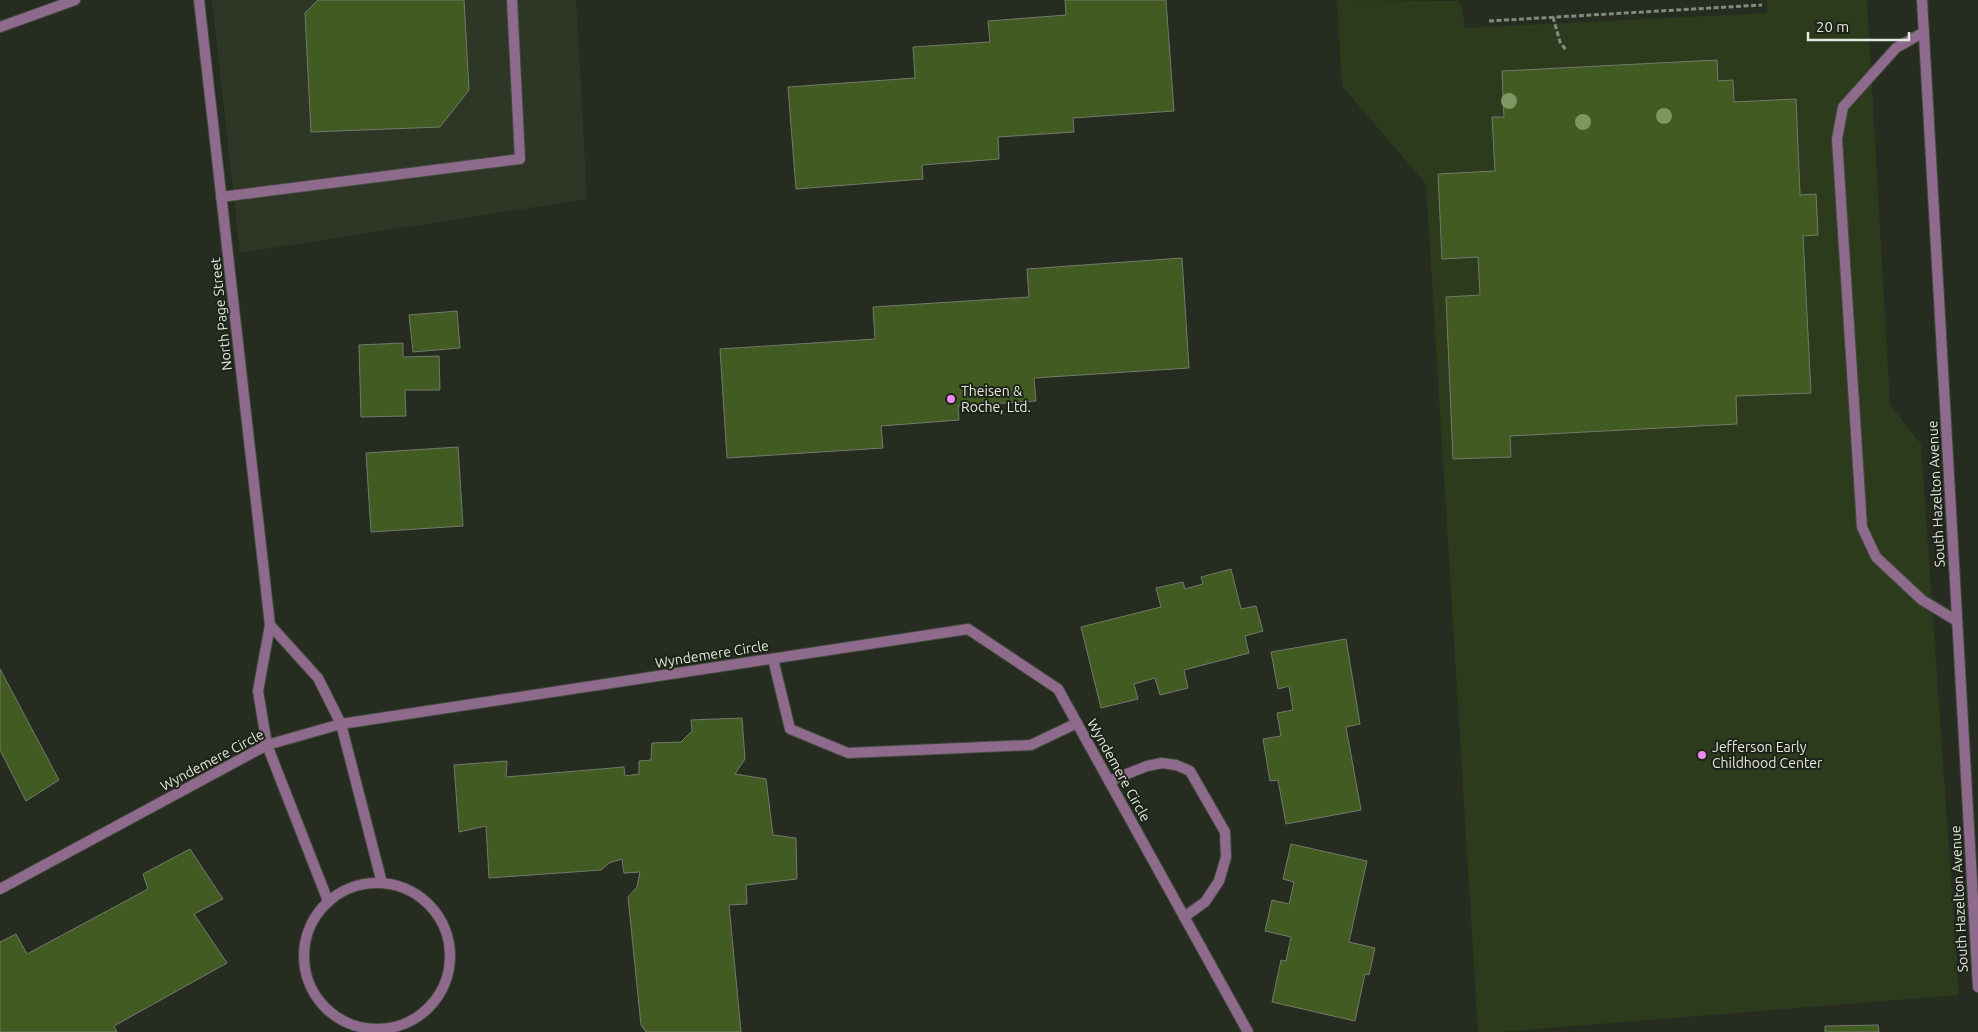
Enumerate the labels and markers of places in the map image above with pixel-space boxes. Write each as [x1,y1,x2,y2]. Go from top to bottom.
place label: Theisen & Roche, Ltd. [961,383,1031,415]
marker: Theisen & Roche, Ltd. [945,393,957,405]
place label: Jefferson Early Childhood Center [1712,739,1823,771]
marker: Jefferson Early Childhood Center [1696,749,1708,761]

